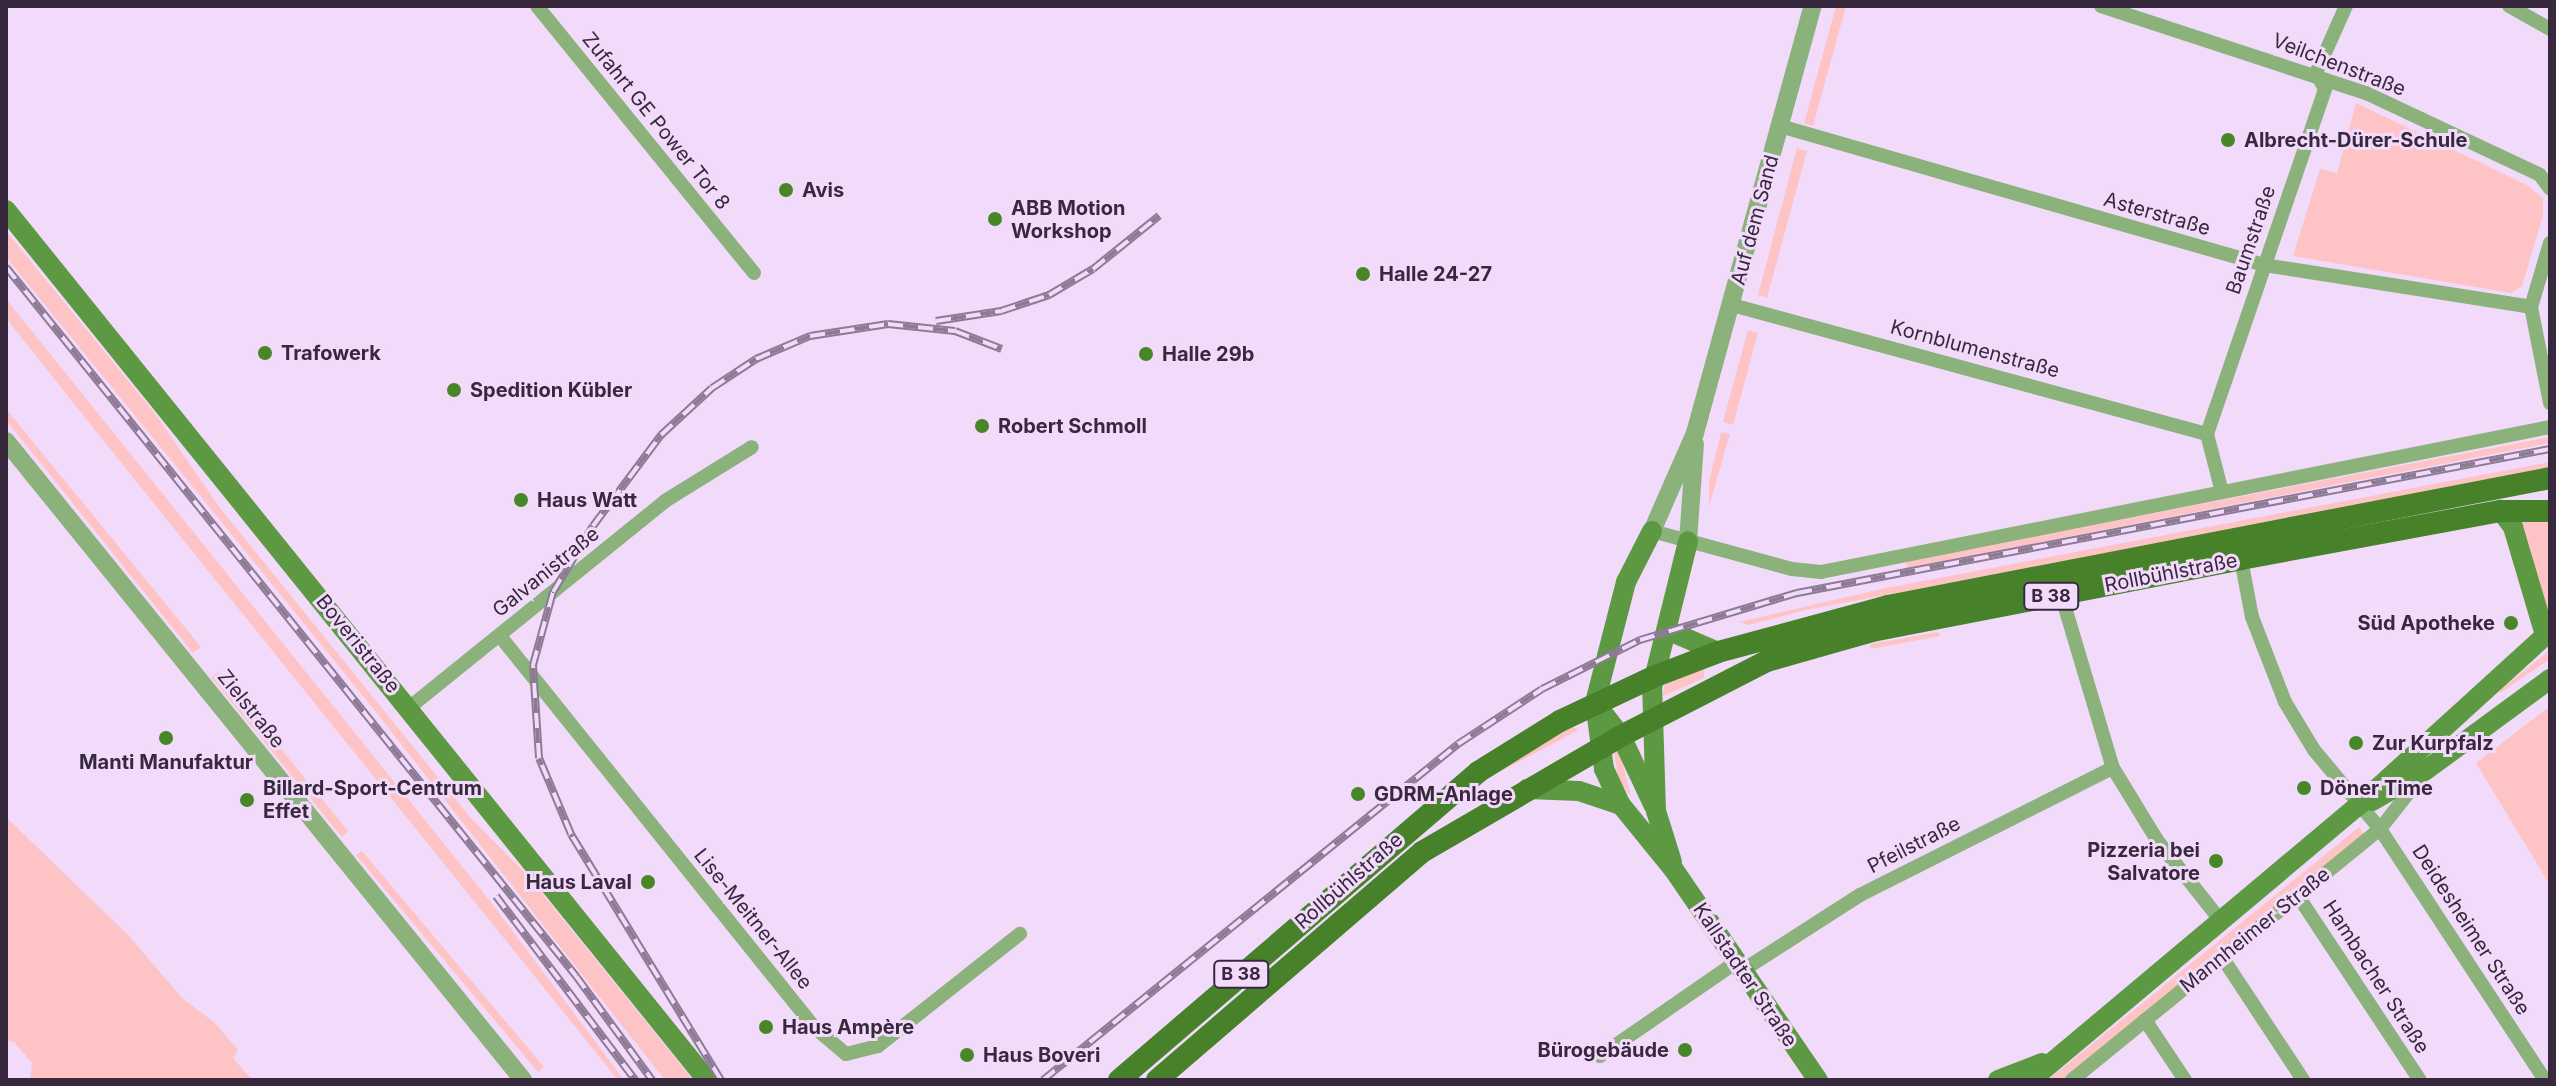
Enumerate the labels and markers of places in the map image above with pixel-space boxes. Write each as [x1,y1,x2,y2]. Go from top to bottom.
place label: Albrecht-Dürer-Schule [2244,128,2467,152]
marker: Albrecht-Dürer-Schule [2219,131,2237,149]
place label: Avis [802,178,844,202]
marker: Avis [777,181,795,199]
place label: ABB Motion Workshop [1011,196,1125,243]
marker: ABB Motion Workshop [986,210,1004,228]
place label: Halle 24-27 [1379,262,1492,286]
marker: Halle 24-27 [1354,265,1372,283]
place label: Trafowerk [281,341,381,365]
place label: Halle 29b [1162,342,1254,366]
marker: Trafowerk [256,344,274,362]
marker: Halle 29b [1137,345,1155,363]
place label: Spedition Kübler [470,378,632,402]
marker: Spedition Kübler [445,381,463,399]
place label: Robert Schmoll [998,414,1147,438]
marker: Robert Schmoll [973,417,991,435]
place label: Haus Watt [537,488,637,512]
marker: Haus Watt [512,491,530,509]
place label: Süd Apotheke [2358,611,2495,635]
marker: Süd Apotheke [2502,614,2520,632]
marker: Manti Manufaktur [157,729,175,747]
place label: Zur Kurpfalz [2372,731,2494,755]
marker: Zur Kurpfalz [2347,734,2365,752]
place label: Manti Manufaktur [79,750,253,774]
place label: Billard-Sport-Centrum Effet [263,776,482,823]
place label: Döner Time [2320,776,2433,800]
marker: Döner Time [2295,779,2313,797]
place label: GDRM-Anlage [1374,782,1513,806]
marker: GDRM-Anlage [1349,785,1367,803]
marker: Billard-Sport-Centrum Effet [238,791,256,809]
place label: Pizzeria bei Salvatore [2087,838,2200,885]
marker: Pizzeria bei Salvatore [2207,852,2225,870]
place label: Haus Laval [526,870,632,894]
marker: Haus Laval [639,873,657,891]
place label: Haus Ampère [782,1015,914,1039]
marker: Haus Ampère [757,1018,775,1036]
place label: Bürogebäude [1537,1038,1669,1062]
marker: Bürogebäude [1676,1041,1694,1059]
place label: Haus Boveri [983,1043,1100,1067]
marker: Haus Boveri [958,1046,976,1064]

